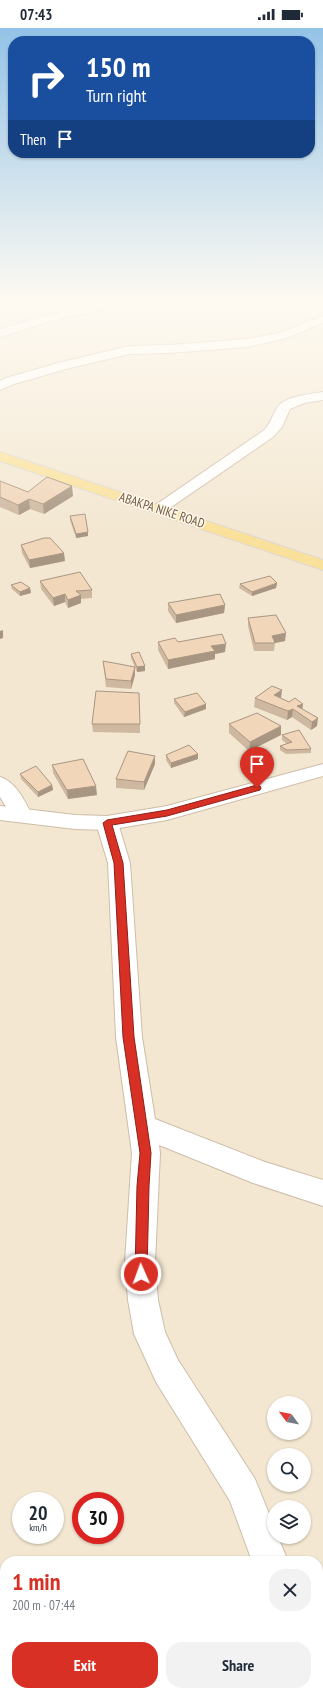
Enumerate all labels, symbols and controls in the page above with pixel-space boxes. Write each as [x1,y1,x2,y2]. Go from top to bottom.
text: 07:43 [20,5,52,24]
text: 150 m [86,48,150,85]
icon: right [20,52,72,104]
text: Turn right [86,84,146,107]
icon: arrive [54,128,76,150]
text: Then [20,130,46,149]
street label: ABAKPA NIKE ROAD [117,488,207,532]
pin [240,747,274,788]
icon: arrive [246,753,268,775]
position arrow [120,1253,162,1295]
north arrow [267,1396,311,1440]
map controls [267,1396,311,1544]
button: search [267,1448,311,1492]
speed limit sign: 30 [72,1492,124,1544]
text: 20 [28,1500,48,1526]
button: layers [267,1500,311,1544]
text: km/h [29,1521,47,1534]
text: 1 min [12,1566,60,1597]
button: close [269,1569,311,1611]
text: 200 m · 07:44 [12,1597,75,1614]
button: Exit [12,1642,158,1688]
button: Share [166,1642,311,1688]

